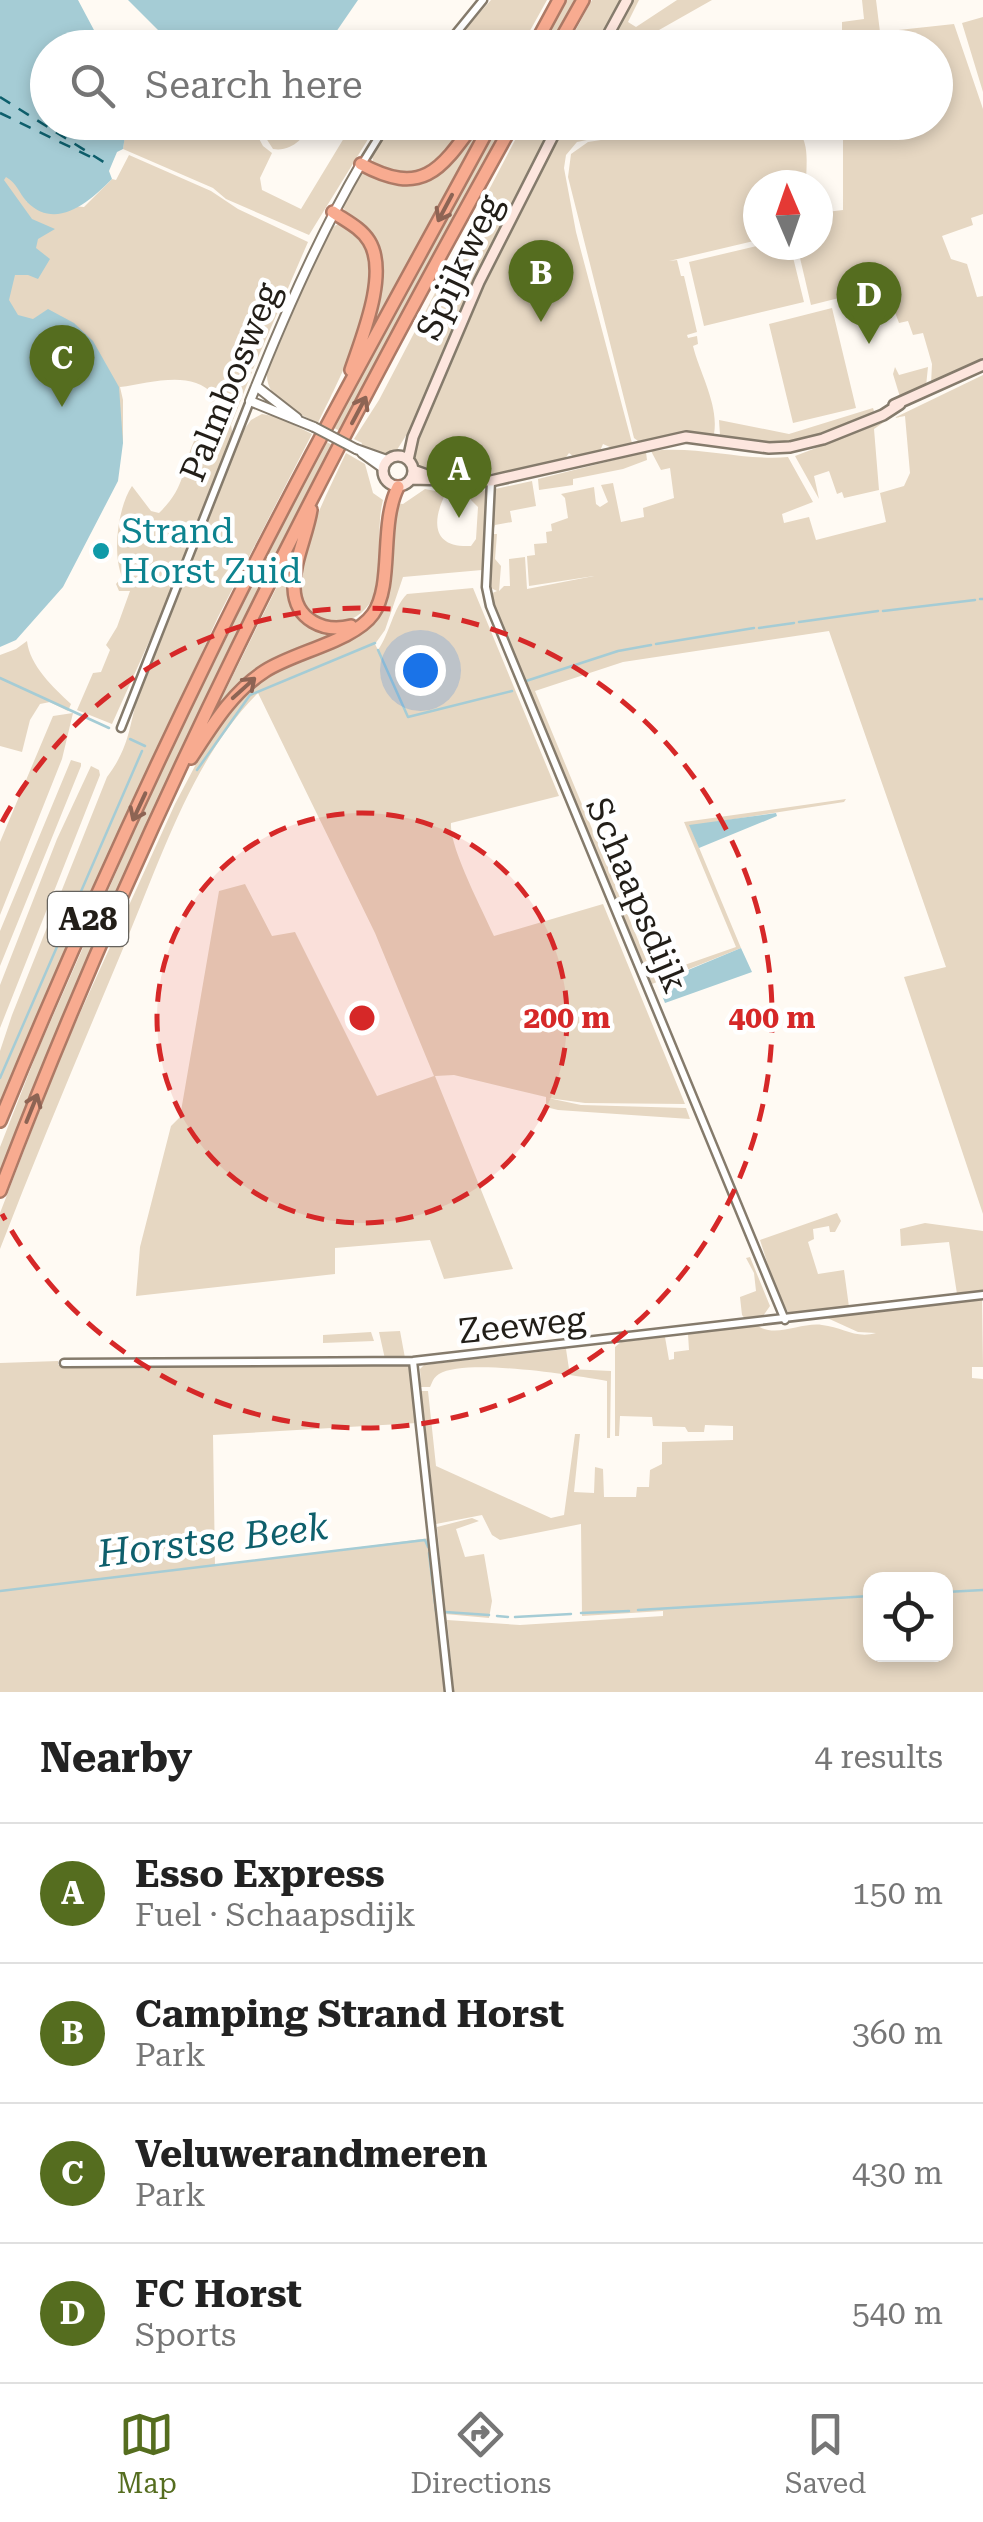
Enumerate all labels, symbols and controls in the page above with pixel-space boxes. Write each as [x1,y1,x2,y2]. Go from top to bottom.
search box [30,30,953,140]
icon: search [65,58,120,113]
text: Search here [145,63,363,107]
north arrow [743,170,833,260]
street label: Spijkweg [408,188,511,346]
one-way arrow [435,193,455,223]
pin: B [508,240,574,322]
pin: D [836,262,902,344]
street label: Palmbosweg [172,277,289,487]
pin: C [30,324,94,407]
one-way arrow [350,395,369,425]
pin: A [426,436,492,518]
place label: Strand Horst Zuid [121,511,301,592]
marker: Strand Horst Zuid [90,540,112,562]
your location [395,645,446,696]
one-way arrow [231,677,256,700]
one-way arrow [128,791,147,821]
street label: Schaapsdijk [577,792,696,999]
road number: A28 [48,892,128,946]
centre of rings [344,1000,380,1036]
text: 200 m [524,1000,611,1035]
text: 400 m [729,1000,816,1035]
one-way arrow [25,1093,43,1124]
street label: Zeeweg [456,1298,588,1353]
water label: Horstse Beek [94,1504,331,1576]
map controls [863,1572,953,1662]
button: locate [863,1572,953,1662]
text: Nearby [40,1733,192,1782]
text: 4 results [815,1738,943,1776]
text: Esso Express [135,1852,385,1896]
text: A [61,1874,84,1912]
text: 150 m [852,1874,943,1912]
text: Fuel · Schaapsdijk [135,1896,415,1934]
text: Camping Strand Horst [135,1992,564,2036]
text: B [61,2014,84,2052]
text: 360 m [852,2014,943,2052]
text: Park [135,2036,206,2074]
text: Veluwerandmeren [135,2132,487,2176]
text: C [61,2154,84,2192]
text: 430 m [852,2154,943,2192]
text: Park [135,2176,206,2214]
text: FC Horst [135,2272,302,2316]
text: D [60,2294,85,2332]
text: 540 m [852,2294,943,2332]
text: Sports [135,2316,236,2354]
tab: Map [117,2407,177,2500]
tab: Directions [410,2407,551,2500]
tab: Saved [785,2407,866,2500]

